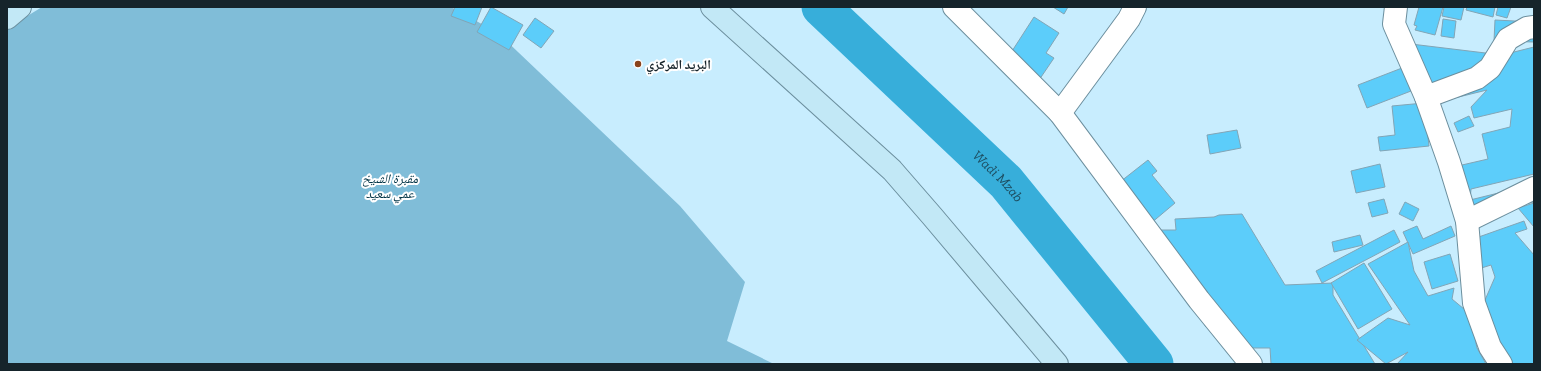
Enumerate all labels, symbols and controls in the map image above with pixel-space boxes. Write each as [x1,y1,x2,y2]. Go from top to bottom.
place label: البريد المركزي [646,57,711,75]
marker: البريد المركزي [633,59,643,69]
water label: Wadi Mzab [969,147,1027,206]
park label: مقبرة الشيخ عمي سعيد [362,171,418,204]

